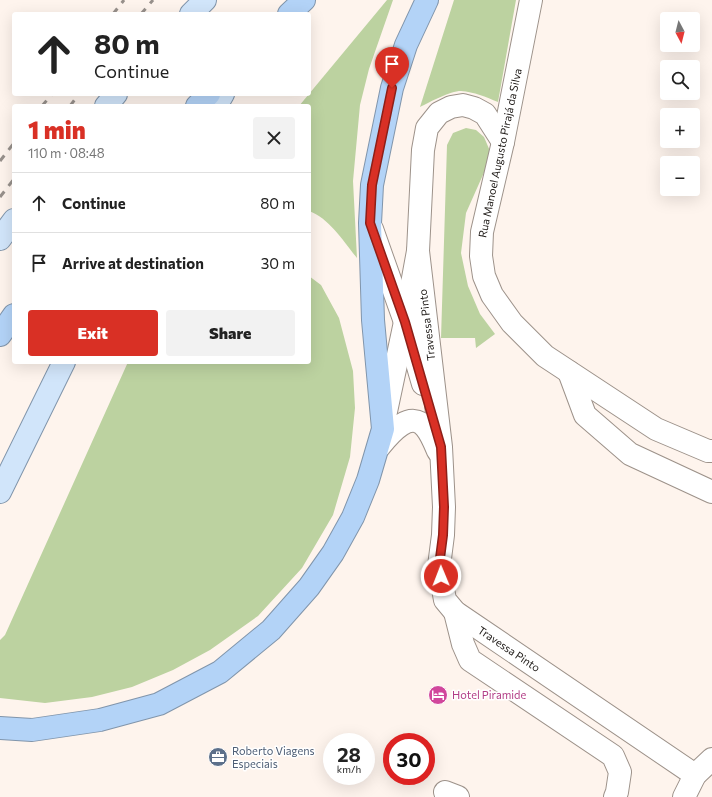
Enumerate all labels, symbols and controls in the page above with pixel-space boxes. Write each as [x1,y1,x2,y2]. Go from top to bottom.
north arrow [660,12,700,52]
map controls [660,12,700,196]
text: 80 m [94,26,160,60]
icon: ahead [28,28,80,80]
pin [375,47,409,88]
icon: arrive [381,53,403,75]
text: Continue [94,60,169,82]
button: search [660,60,700,100]
street label: Rua Manoel Augusto Pirajá da Silva [475,67,524,239]
button: + [660,108,700,148]
text: 1 min [28,115,86,144]
button: close [253,117,295,159]
text: 110 m · 08:48 [28,145,105,161]
button: − [660,156,700,196]
icon: ahead [28,192,50,214]
text: Continue [62,194,126,212]
text: 80 m [260,194,295,212]
icon: arrive [28,252,50,274]
text: Arrive at destination [62,254,204,272]
text: 30 m [261,254,295,272]
street label: Travessa Pinto [416,288,437,362]
button: Exit [28,310,158,356]
button: Share [166,310,295,356]
position arrow [420,555,462,597]
street label: Travessa Pinto [476,623,543,674]
hotel icon: Hotel Piramide [427,684,449,706]
place label: Hotel Piramide [452,688,526,701]
speed limit sign: 30 [383,733,435,785]
text: 28 [337,742,361,766]
place label: Roberto Viagens Especiais [232,744,315,770]
office icon: Roberto Viagens Especiais [207,746,229,768]
text: km/h [337,763,361,775]

